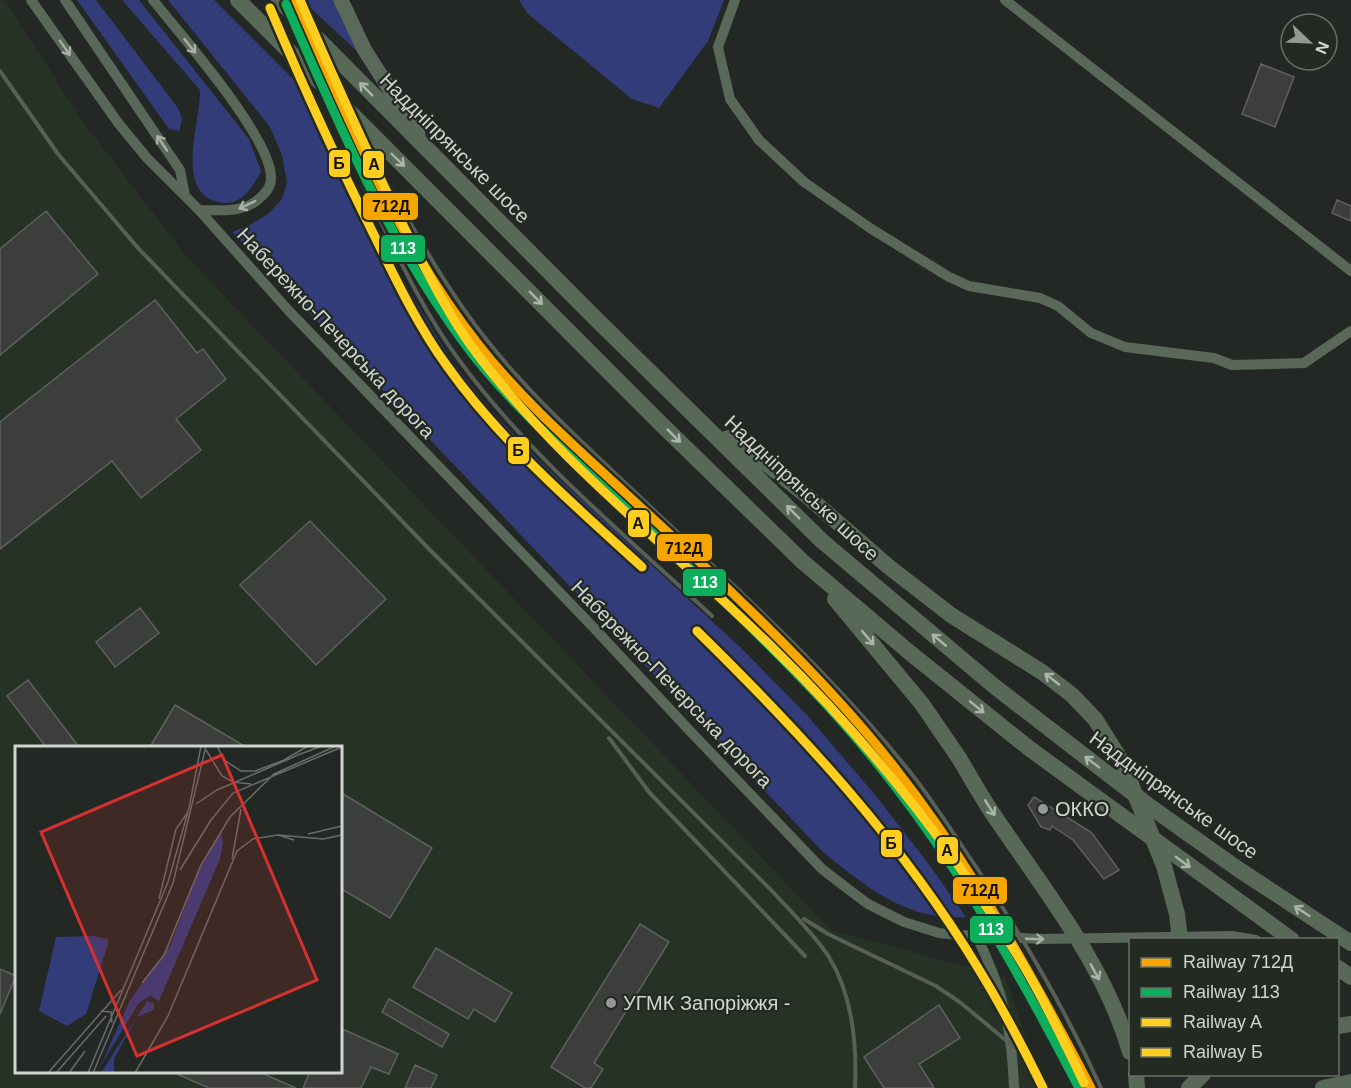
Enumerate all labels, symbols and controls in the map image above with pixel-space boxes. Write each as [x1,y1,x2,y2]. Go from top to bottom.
north arrow [1279,12,1339,72]
one-way arrow [183,38,196,54]
one-way arrow [59,39,71,55]
text: N [1312,39,1332,56]
street label: Наддніпрянське шосе [376,69,534,227]
one-way arrow [359,82,374,96]
one-way arrow [156,135,168,152]
line badge: Б [328,149,351,178]
line badge: A [362,150,385,179]
one-way arrow [391,153,406,167]
text: Б [333,155,345,172]
text: A [368,156,380,173]
line badge: 712Д [362,192,419,221]
text: 712Д [372,198,411,215]
one-way arrow [239,200,257,211]
street label: Набережно-Печерська дорога [233,223,440,443]
line badge: 113 [380,234,426,263]
text: 113 [390,240,416,257]
one-way arrow [528,291,543,306]
street label: Наддніпрянське шосе [720,411,884,565]
one-way arrow [666,429,681,444]
line badge: Б [507,436,530,465]
text: Б [512,442,524,459]
one-way arrow [785,504,800,519]
line badge: A [627,509,650,538]
text: A [632,515,644,532]
line badge: 712Д [656,533,713,562]
text: 712Д [665,540,704,557]
line badge: 113 [682,568,727,597]
text: 113 [692,574,718,591]
street label: Набережно-Печерська дорога [567,576,777,793]
one-way arrow [862,630,875,646]
one-way arrow [931,634,947,647]
one-way arrow [1045,673,1061,686]
one-way arrow [969,700,985,713]
street label: Наддніпрянське шосе [1086,727,1262,863]
inset map [15,746,342,1073]
one-way arrow [1084,755,1100,768]
place label: ОККО [1055,798,1109,820]
one-way arrow [984,799,996,816]
marker: ОККО [1036,802,1050,816]
line badge: Б [880,829,903,858]
text: Б [885,835,897,852]
line badge: A [936,836,959,865]
text: A [941,842,953,859]
one-way arrow [1175,855,1191,868]
line badge: 712Д [952,876,1008,905]
text: 712Д [961,882,1000,899]
one-way arrow [1294,905,1311,917]
line badge: 113 [969,915,1014,944]
text: 113 [978,921,1004,938]
one-way arrow [1025,933,1045,945]
legend [1129,938,1339,1076]
text: Railway 712Д [1183,952,1293,972]
one-way arrow [1089,963,1101,980]
text: Railway 113 [1183,982,1280,1002]
place label: УГМК Запоріжжя - [623,992,790,1014]
marker: УГМК Запоріжжя - [604,996,618,1010]
text: Railway A [1183,1012,1262,1032]
text: Railway Б [1183,1042,1263,1062]

